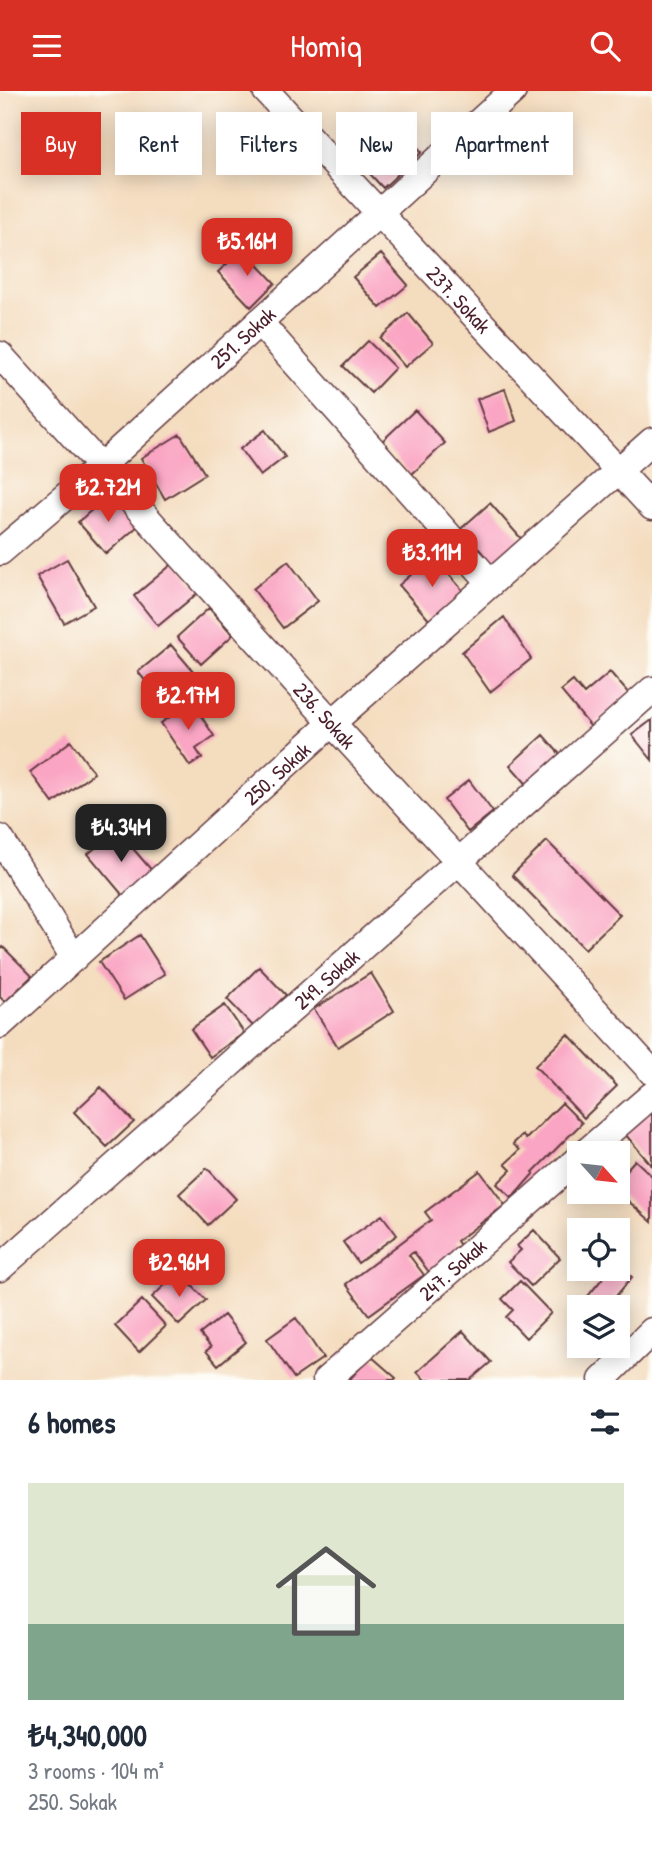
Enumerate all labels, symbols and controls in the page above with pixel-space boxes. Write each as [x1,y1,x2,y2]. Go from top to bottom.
text: Homiq [290,24,362,67]
icon: menu [28,27,66,65]
icon: search [586,27,624,65]
chip: Buy [21,112,101,175]
chip: Rent [115,112,202,175]
chip: Filters [216,112,322,175]
chip: New [336,112,417,175]
chip: Apartment [431,112,573,175]
pin: ₺5.16M [190,219,304,278]
text: ₺5.16M [217,225,277,256]
street label: 237. Sokak [420,259,498,340]
street label: 251. Sokak [203,300,282,375]
pin: ₺2.72M [51,465,165,524]
text: ₺2.72M [76,471,140,502]
pin: ₺3.11M [375,529,489,589]
text: ₺3.11M [403,536,461,567]
pin: ₺2.17M [131,673,245,732]
street label: 236. Sokak [287,675,363,755]
text: ₺2.17M [157,679,219,710]
street label: 250. Sokak [237,735,317,811]
pin: ₺4.34M [64,805,178,864]
text: ₺4.34M [91,811,151,842]
street label: 249. Sokak [287,942,365,1016]
north arrow [567,1141,630,1204]
map controls [567,1141,630,1358]
button: locate [567,1218,630,1281]
street label: 247. Sokak [412,1231,493,1307]
pin: ₺2.96M [122,1239,236,1299]
text: ₺2.96M [149,1246,209,1277]
button: layers [567,1295,630,1358]
text: 6 homes [28,1402,115,1442]
icon: filters [586,1403,624,1441]
icon: home [263,1528,389,1654]
text: ₺4,340,000 [28,1715,147,1755]
text: 3 rooms · 104 m² [28,1755,164,1786]
text: 250. Sokak [28,1786,117,1817]

